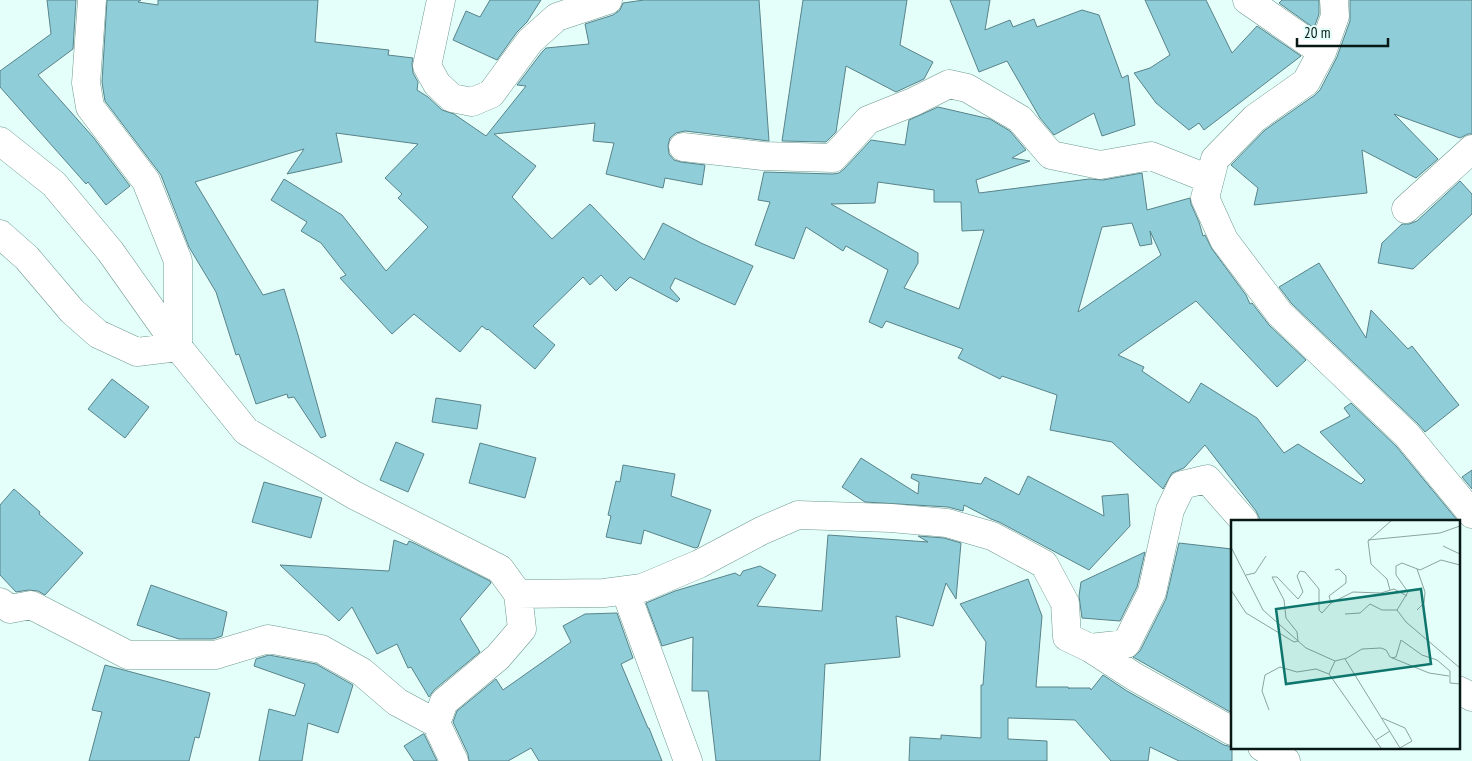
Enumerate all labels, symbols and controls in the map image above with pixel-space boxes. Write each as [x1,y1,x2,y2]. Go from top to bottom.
scale bar [1297,15,1388,47]
text: 20 m [1304,23,1330,42]
inset map [1231,520,1460,748]

